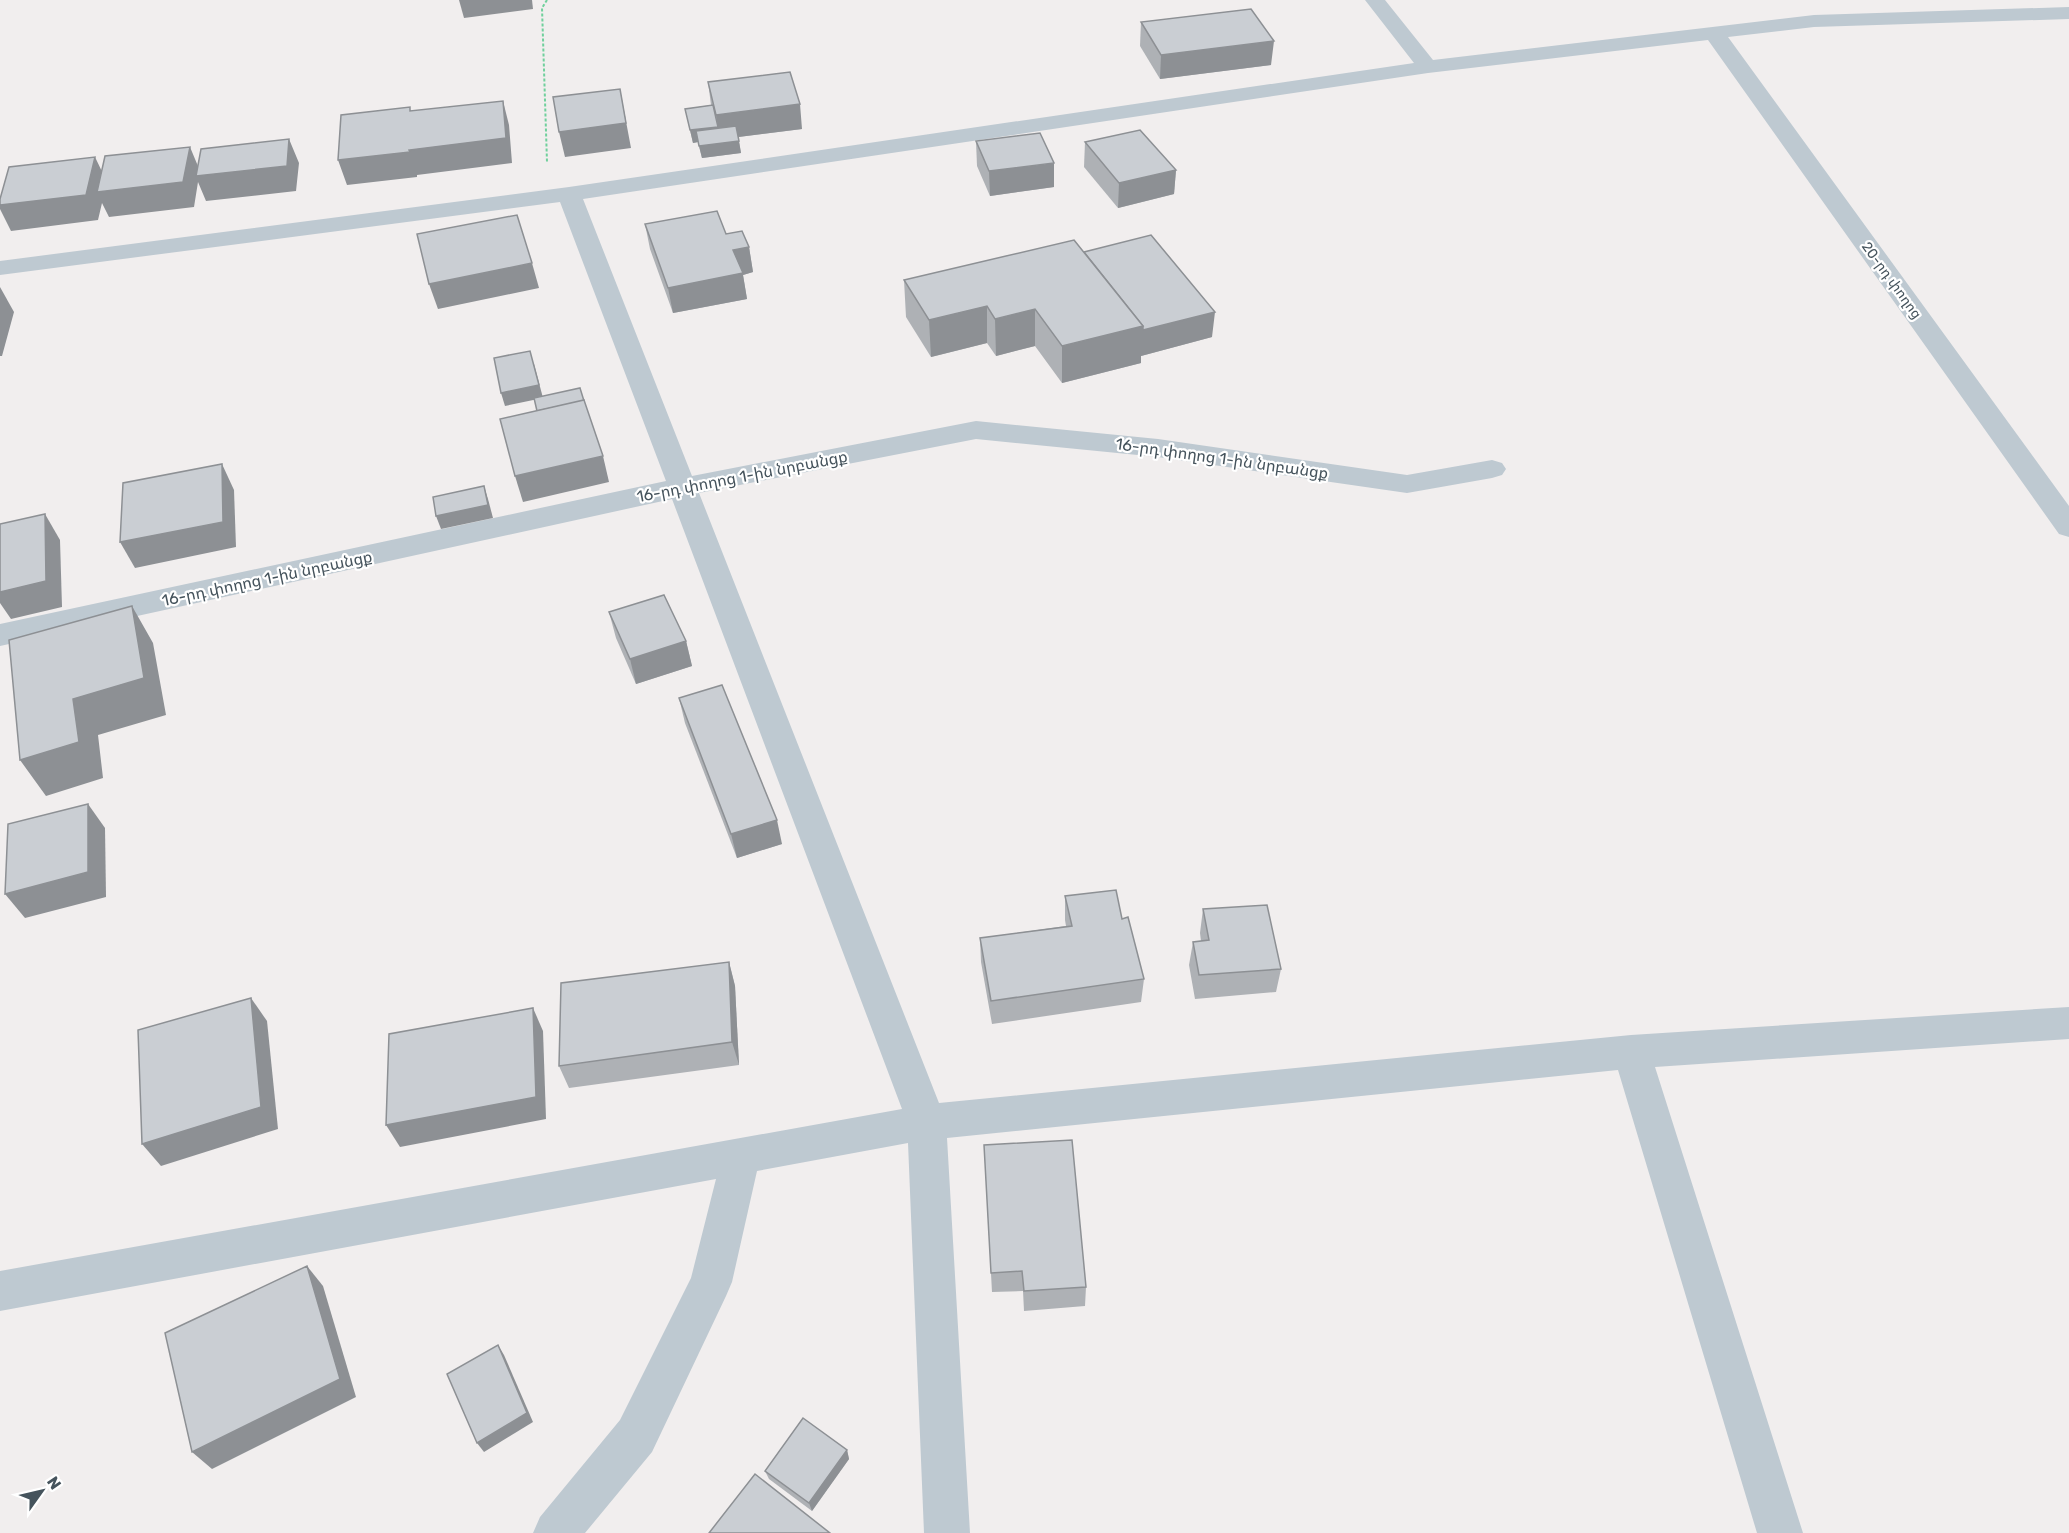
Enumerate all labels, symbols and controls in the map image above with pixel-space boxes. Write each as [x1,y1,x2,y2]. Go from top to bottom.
street label: 20-րդ փողոց [1858,239,1925,322]
street label: 16-րդ փողոց 1-ին նրբանցք [1114,434,1329,483]
street label: 16-րդ փողոց 1-ին նրբանցք [635,447,849,506]
street label: 16-րդ փողոց 1-ին նրբանցք [160,547,374,610]
north arrow [12,1461,72,1521]
text: N [43,1473,65,1493]

